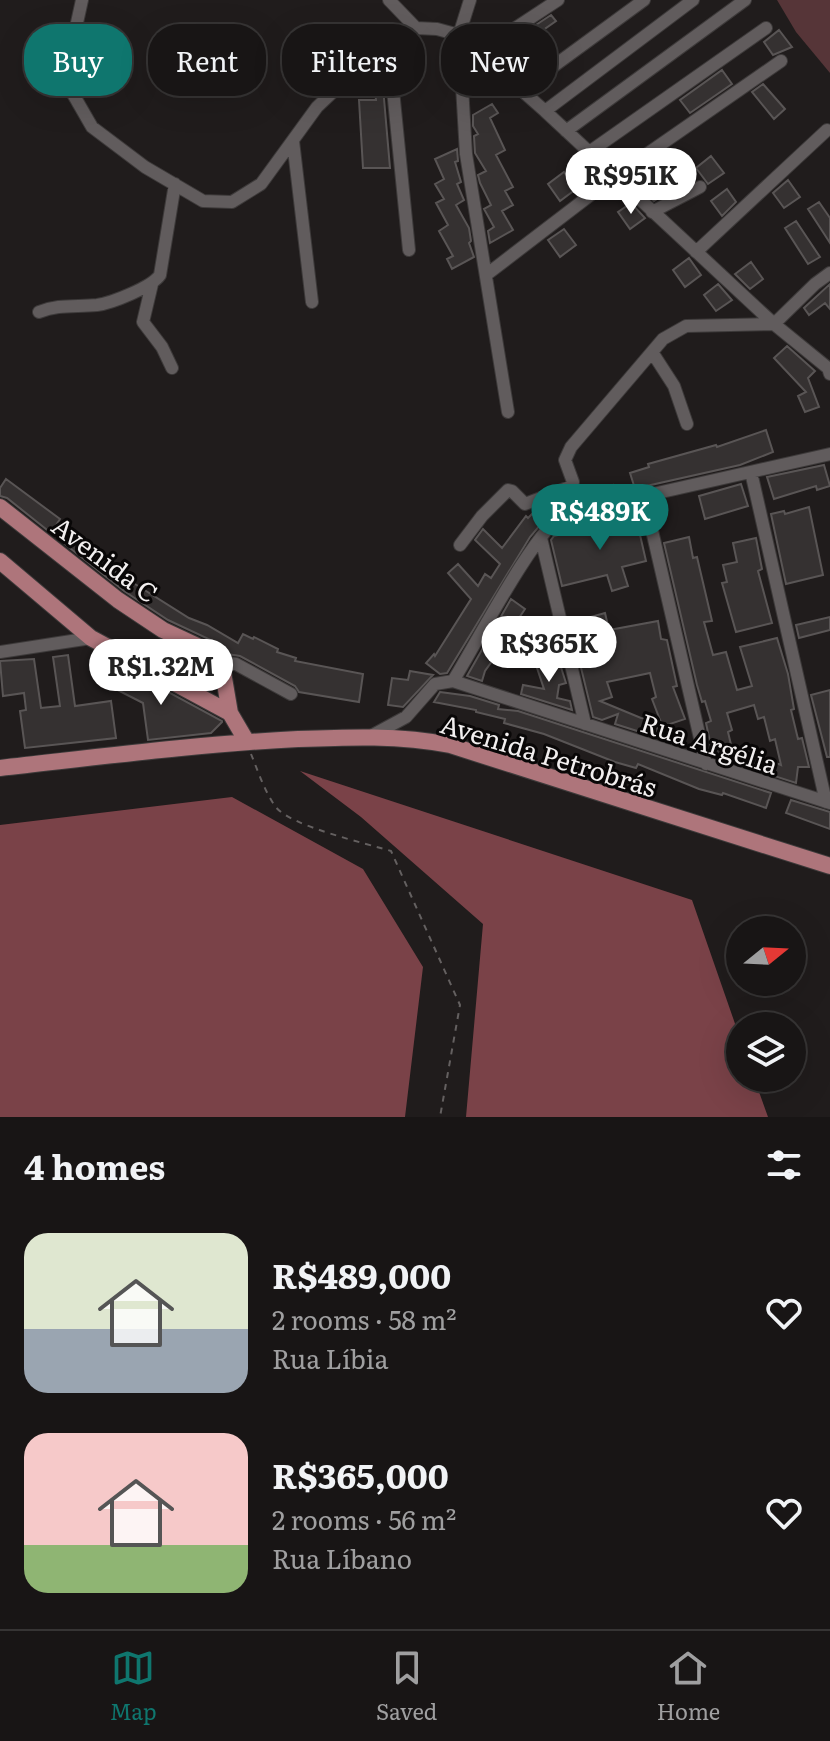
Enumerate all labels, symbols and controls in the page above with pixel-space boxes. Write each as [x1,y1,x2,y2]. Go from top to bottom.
chip: Buy [24,24,132,96]
chip: Rent [148,24,266,96]
chip: Filters [282,24,425,96]
chip: New [441,24,557,96]
pin: R$951K [566,148,696,216]
text: R$951K [584,154,678,193]
pin: R$489K [535,484,665,552]
text: R$489K [549,490,651,529]
street label: Avenida C [45,505,167,611]
pin: R$365K [484,616,614,684]
text: R$365K [500,622,598,661]
pin: R$1.32M [87,639,235,707]
text: R$1.32M [107,645,215,684]
street label: Rua Argélia [636,701,784,783]
street label: Avenida Petrobrás [436,703,662,805]
north arrow [726,916,806,996]
map controls [726,916,806,1092]
button: layers [726,1012,806,1092]
text: 4 homes [24,1140,165,1190]
icon: filters [762,1143,806,1187]
text: R$489,000 [272,1249,451,1299]
icon: home [88,1265,184,1361]
icon: heart [762,1291,806,1335]
text: 2 rooms · 58 m² [272,1299,457,1338]
text: Rua Líbia [272,1338,389,1377]
text: R$365,000 [272,1449,449,1499]
icon: home [88,1465,184,1561]
icon: heart [762,1491,806,1535]
text: 2 rooms · 56 m² [272,1499,456,1538]
text: Rua Líbano [272,1538,412,1577]
tab: Map [110,1646,157,1727]
tab: Saved [376,1646,437,1727]
tab: Home [657,1646,720,1727]

